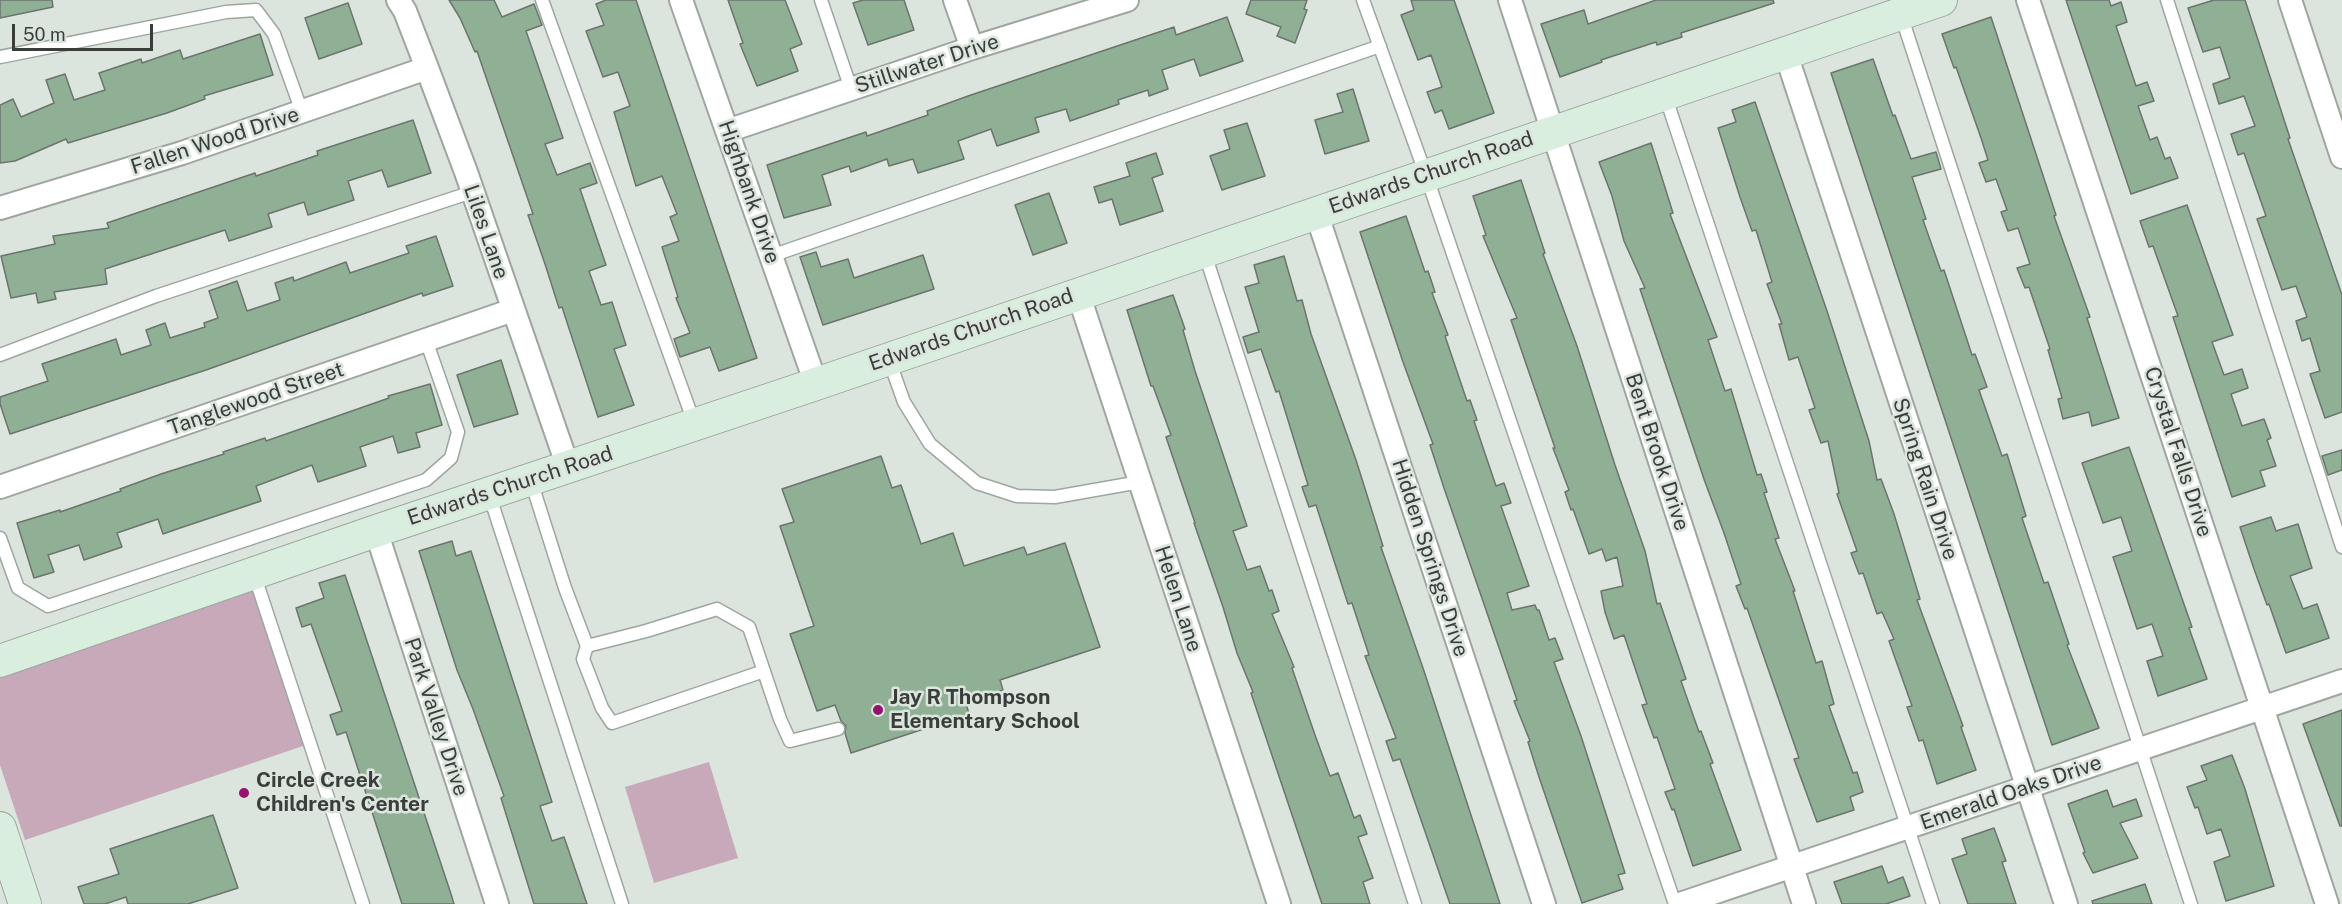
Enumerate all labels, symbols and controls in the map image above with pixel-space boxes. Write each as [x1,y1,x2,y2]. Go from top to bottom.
scale bar [15,12,156,50]
text: 50 m [23,24,66,45]
street label: Stillwater Drive [852,29,1002,99]
street label: Fallen Wood Drive [128,102,302,180]
street label: Highbank Drive [713,117,785,267]
street label: Edwards Church Road [1325,126,1537,220]
street label: Liles Lane [458,181,514,283]
street label: Edwards Church Road [865,283,1077,377]
street label: Tanglewood Street [165,357,347,441]
street label: Crystal Falls Drive [2139,364,2217,540]
street label: Bent Brook Drive [1620,370,1694,534]
street label: Spring Rain Drive [1887,395,1963,563]
street label: Edwards Church Road [404,441,616,531]
street label: Hidden Springs Drive [1386,456,1474,660]
street label: Helen Lane [1149,543,1207,655]
street label: Park Valley Drive [399,635,473,799]
place label: Jay R Thompson Elementary School [890,685,1080,735]
marker: Jay R Thompson Elementary School [871,703,885,717]
street label: Emerald Oaks Drive [1917,750,2105,836]
place label: Circle Creek Children's Center [256,768,429,818]
marker: Circle Creek Children's Center [237,786,251,800]

